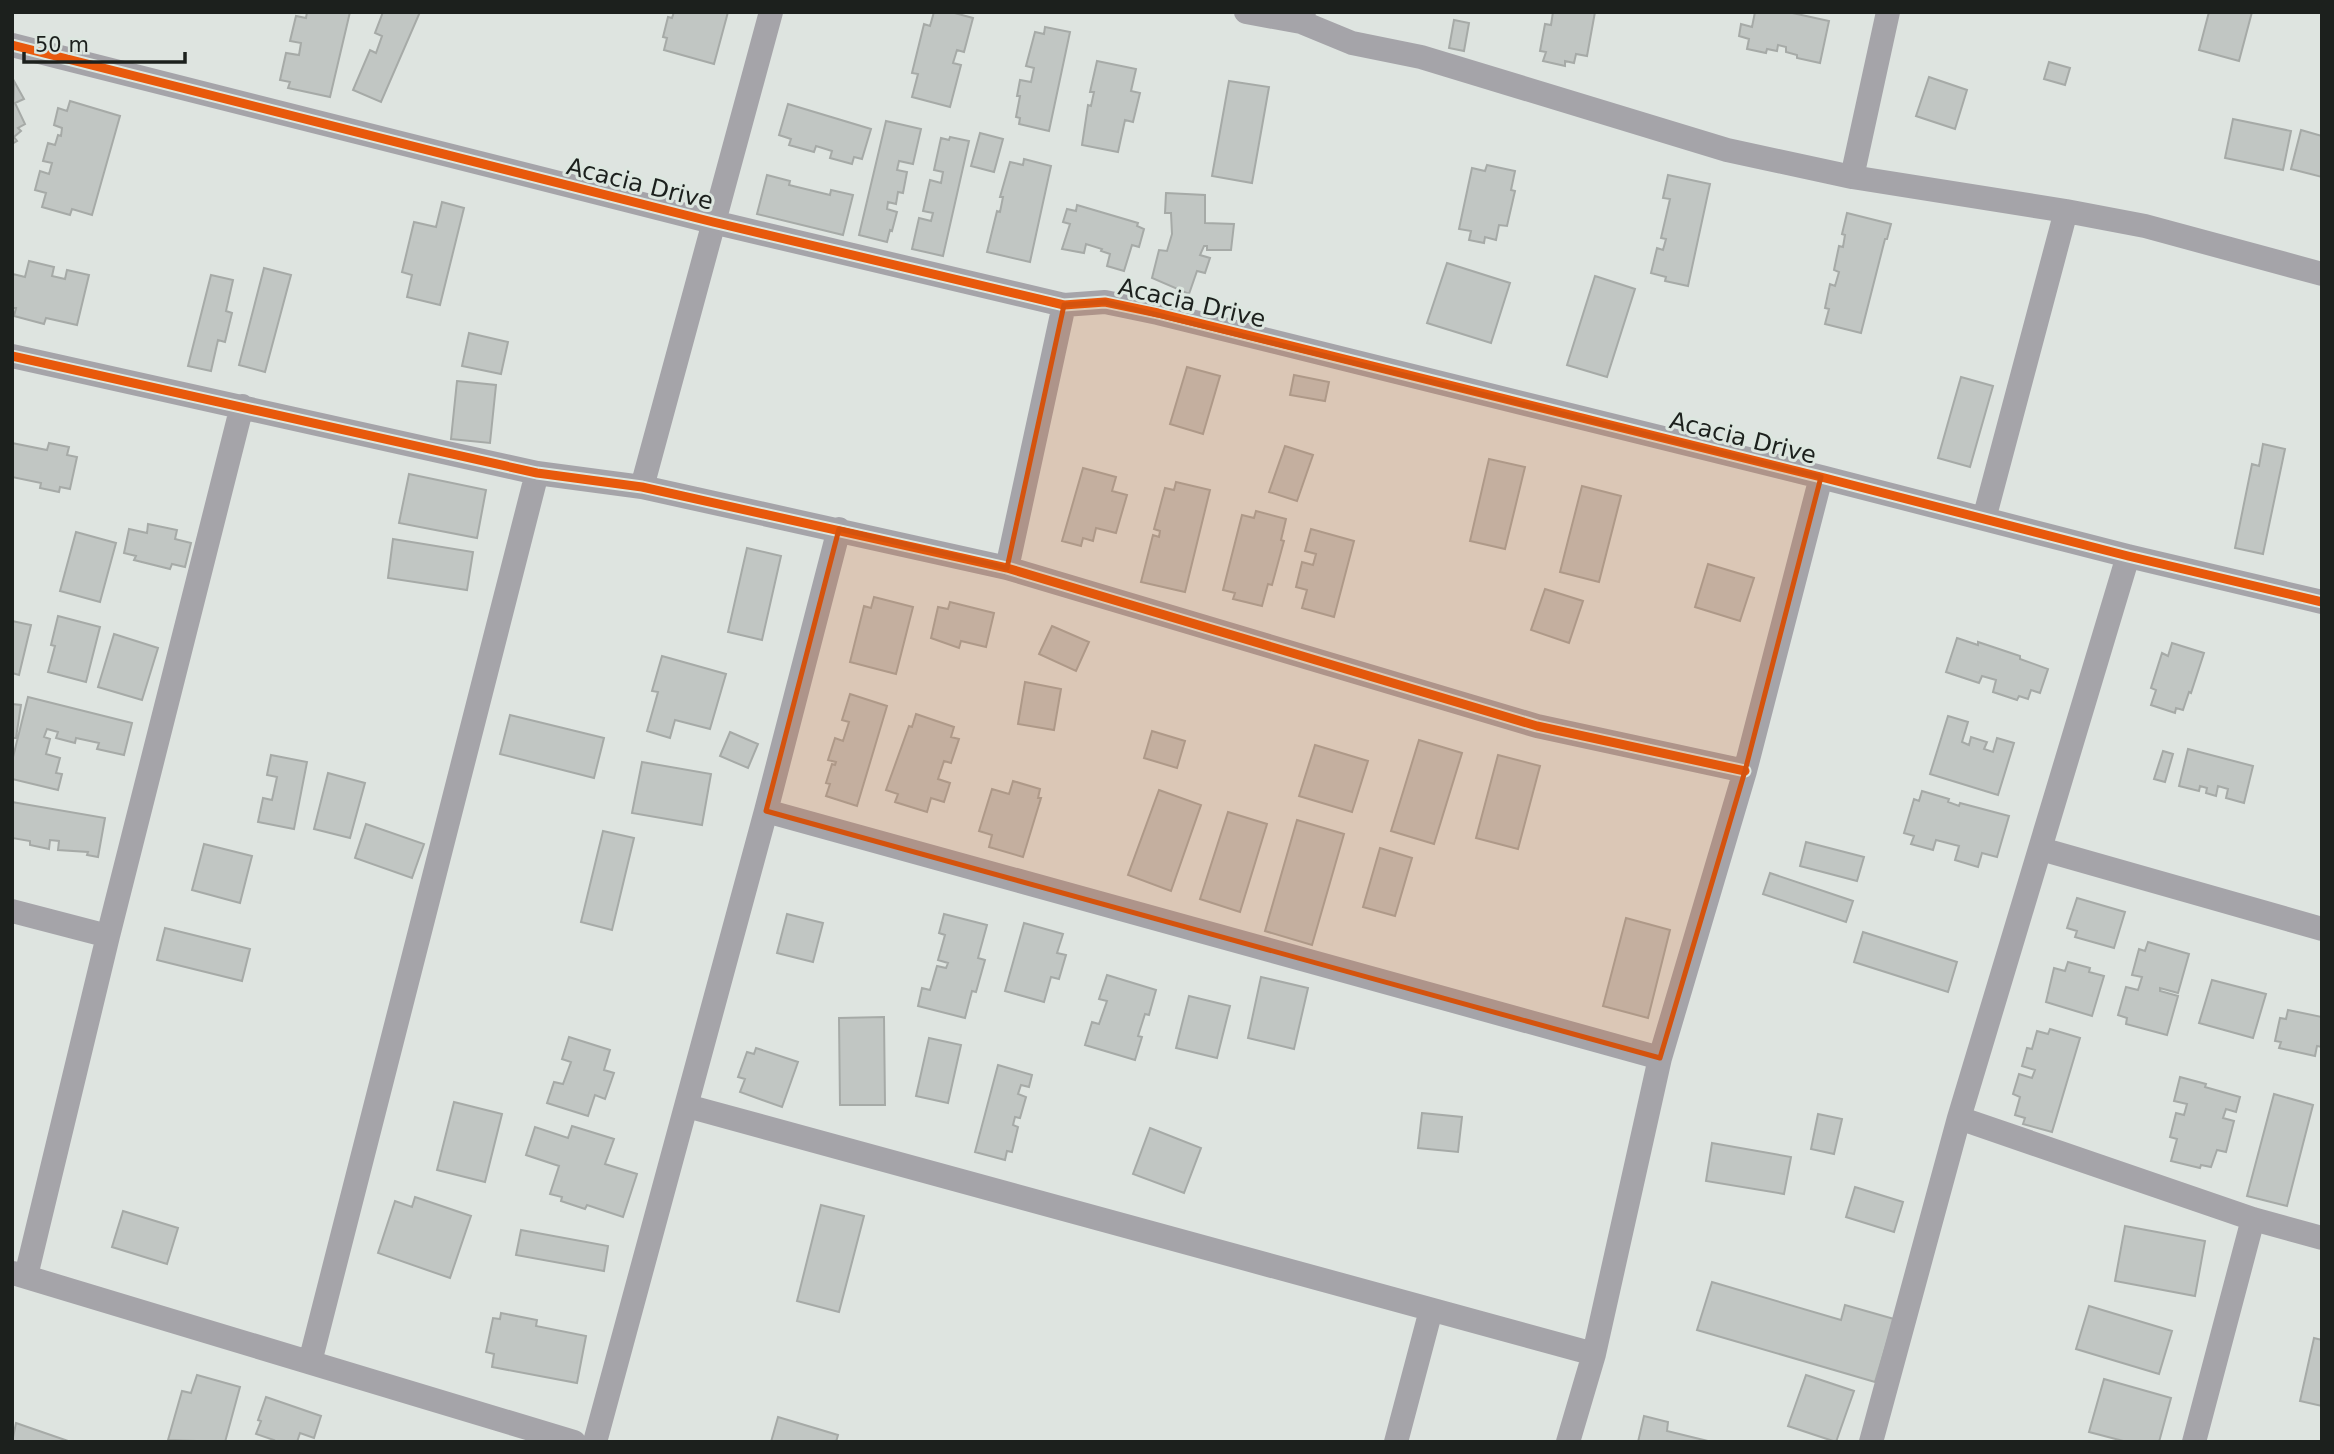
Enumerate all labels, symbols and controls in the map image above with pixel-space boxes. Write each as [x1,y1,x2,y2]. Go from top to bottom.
scale bar [24,21,186,65]
text: 50 m [35,33,89,57]
street label: Acacia Drive [564,152,716,216]
street label: Acacia Drive [1116,272,1268,334]
street label: Acacia Drive [1667,406,1819,470]

